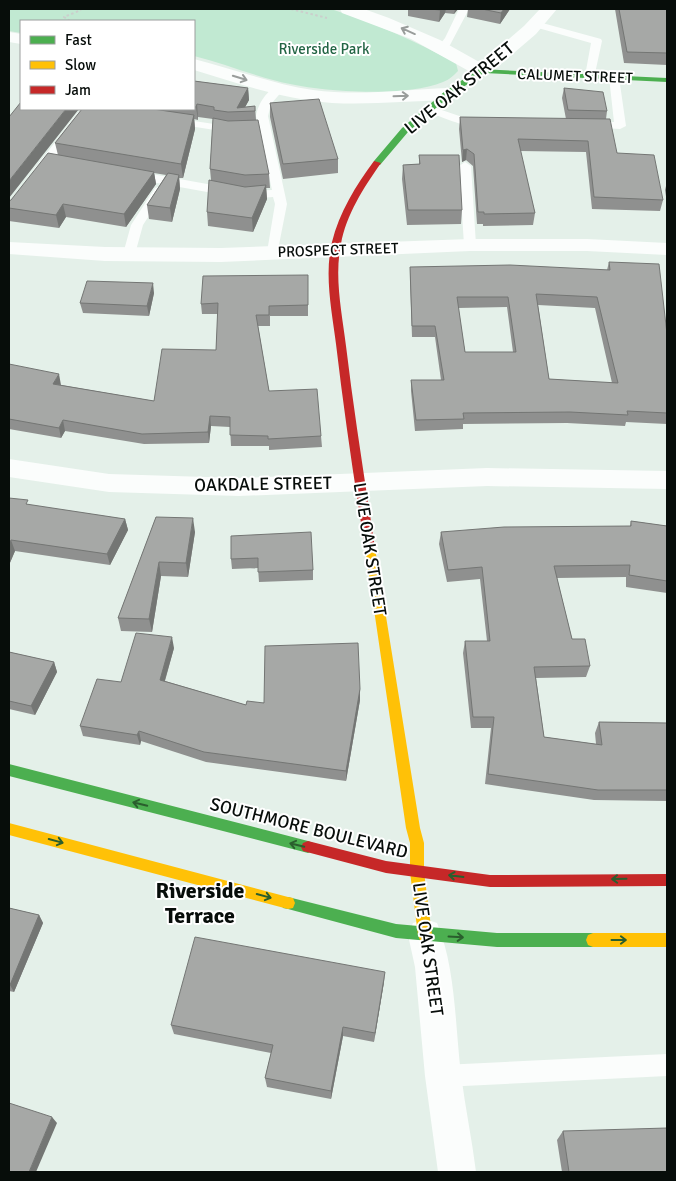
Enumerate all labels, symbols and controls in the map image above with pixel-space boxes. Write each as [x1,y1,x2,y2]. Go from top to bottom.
legend [20,20,195,110]
one-way arrow [401,26,416,36]
text: Fast [65,31,92,49]
street label: LIVE OAK STREET [400,37,518,139]
park label: Riverside Park [279,40,370,58]
text: Slow [65,56,96,74]
street label: CALUMET STREET [517,65,634,87]
one-way arrow [232,74,248,84]
text: Jam [65,81,91,99]
one-way arrow [393,91,409,100]
street label: PROSPECT STREET [277,239,399,261]
street label: OAKDALE STREET [194,472,332,496]
street label: LIVE OAK STREET [349,481,391,617]
street label: SOUTHMORE BOULEVARD [208,793,410,863]
one-way arrow [132,799,148,808]
one-way arrow [47,837,63,847]
one-way arrow [290,839,306,849]
one-way arrow [449,871,465,881]
one-way arrow [611,874,627,884]
district label: Riverside Terrace [155,877,245,929]
street label: LIVE OAK STREET [408,881,448,1017]
one-way arrow [255,892,271,901]
one-way arrow [448,932,464,941]
one-way arrow [610,935,627,945]

